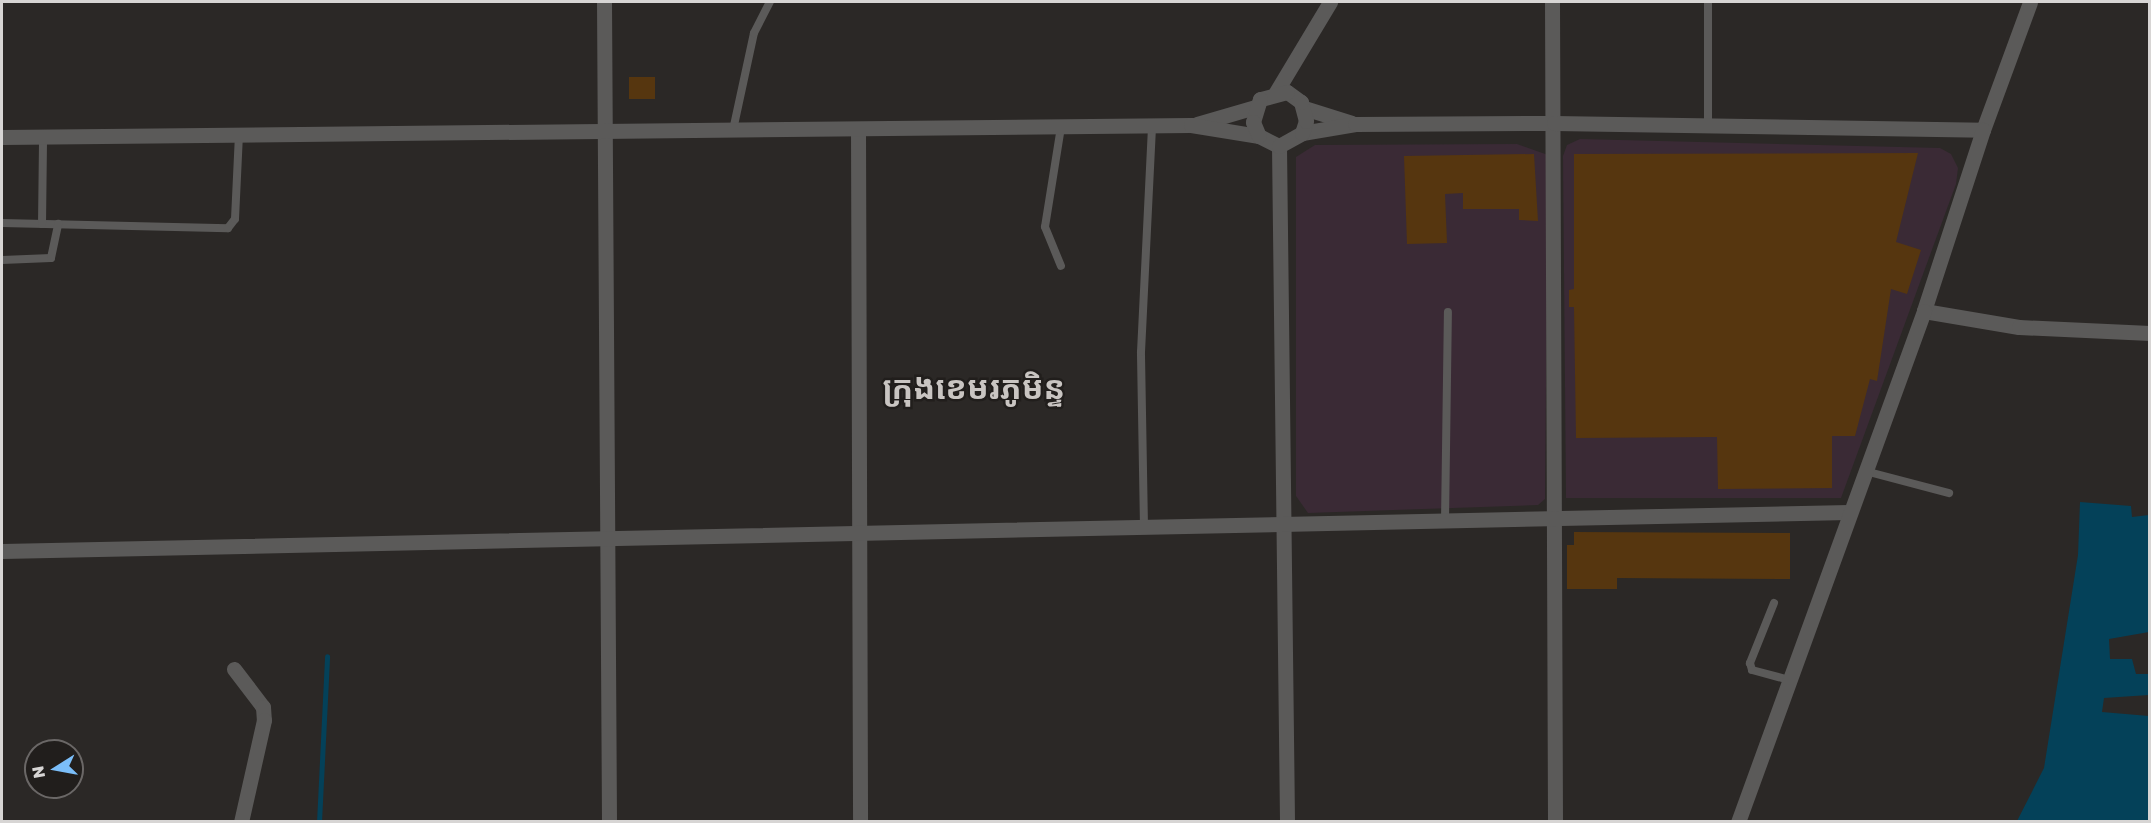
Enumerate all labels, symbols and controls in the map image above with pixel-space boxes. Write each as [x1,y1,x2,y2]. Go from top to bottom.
district label: ក្រុងខេមរភូមិន្ទ [883,368,1065,406]
north arrow [24,739,84,799]
text: N [27,764,49,780]

